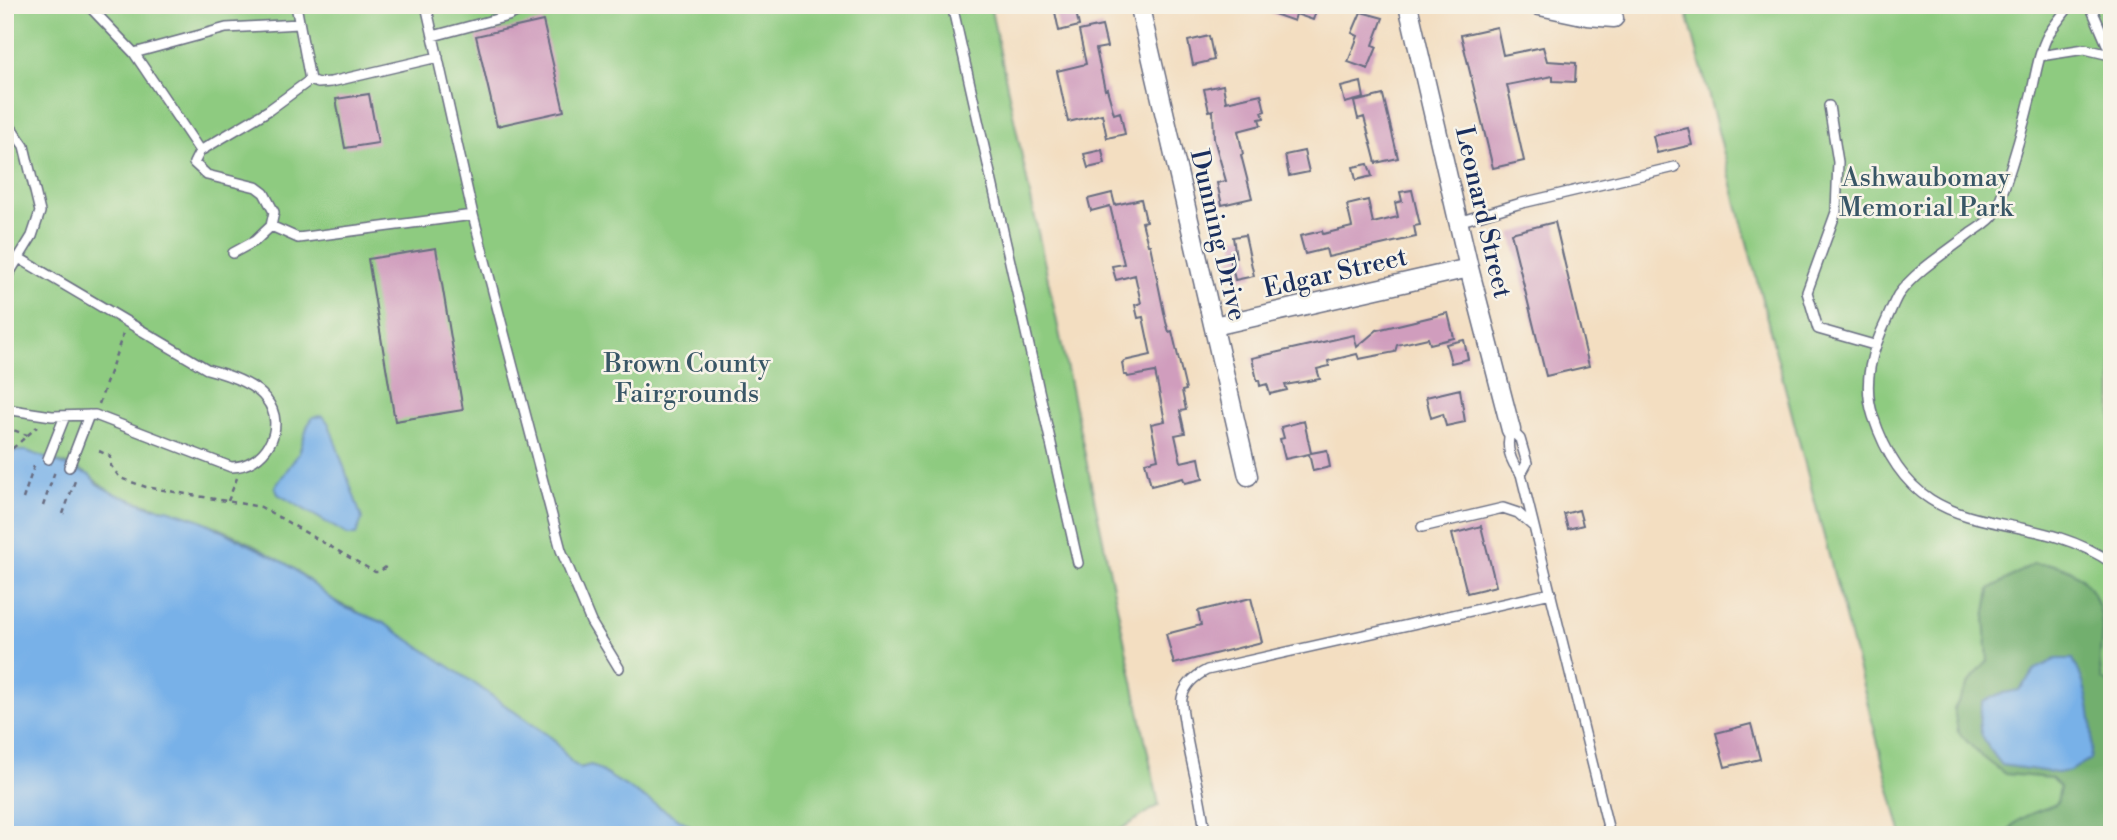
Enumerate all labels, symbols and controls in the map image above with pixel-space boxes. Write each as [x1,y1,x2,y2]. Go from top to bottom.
street label: Leonard Street [1448,123,1518,301]
street label: Dunning Drive [1183,146,1253,324]
park label: Ashwaubomay Memorial Park [1839,162,2014,224]
street label: Edgar Street [1260,241,1410,305]
park label: Brown County Fairgrounds [603,348,771,410]

